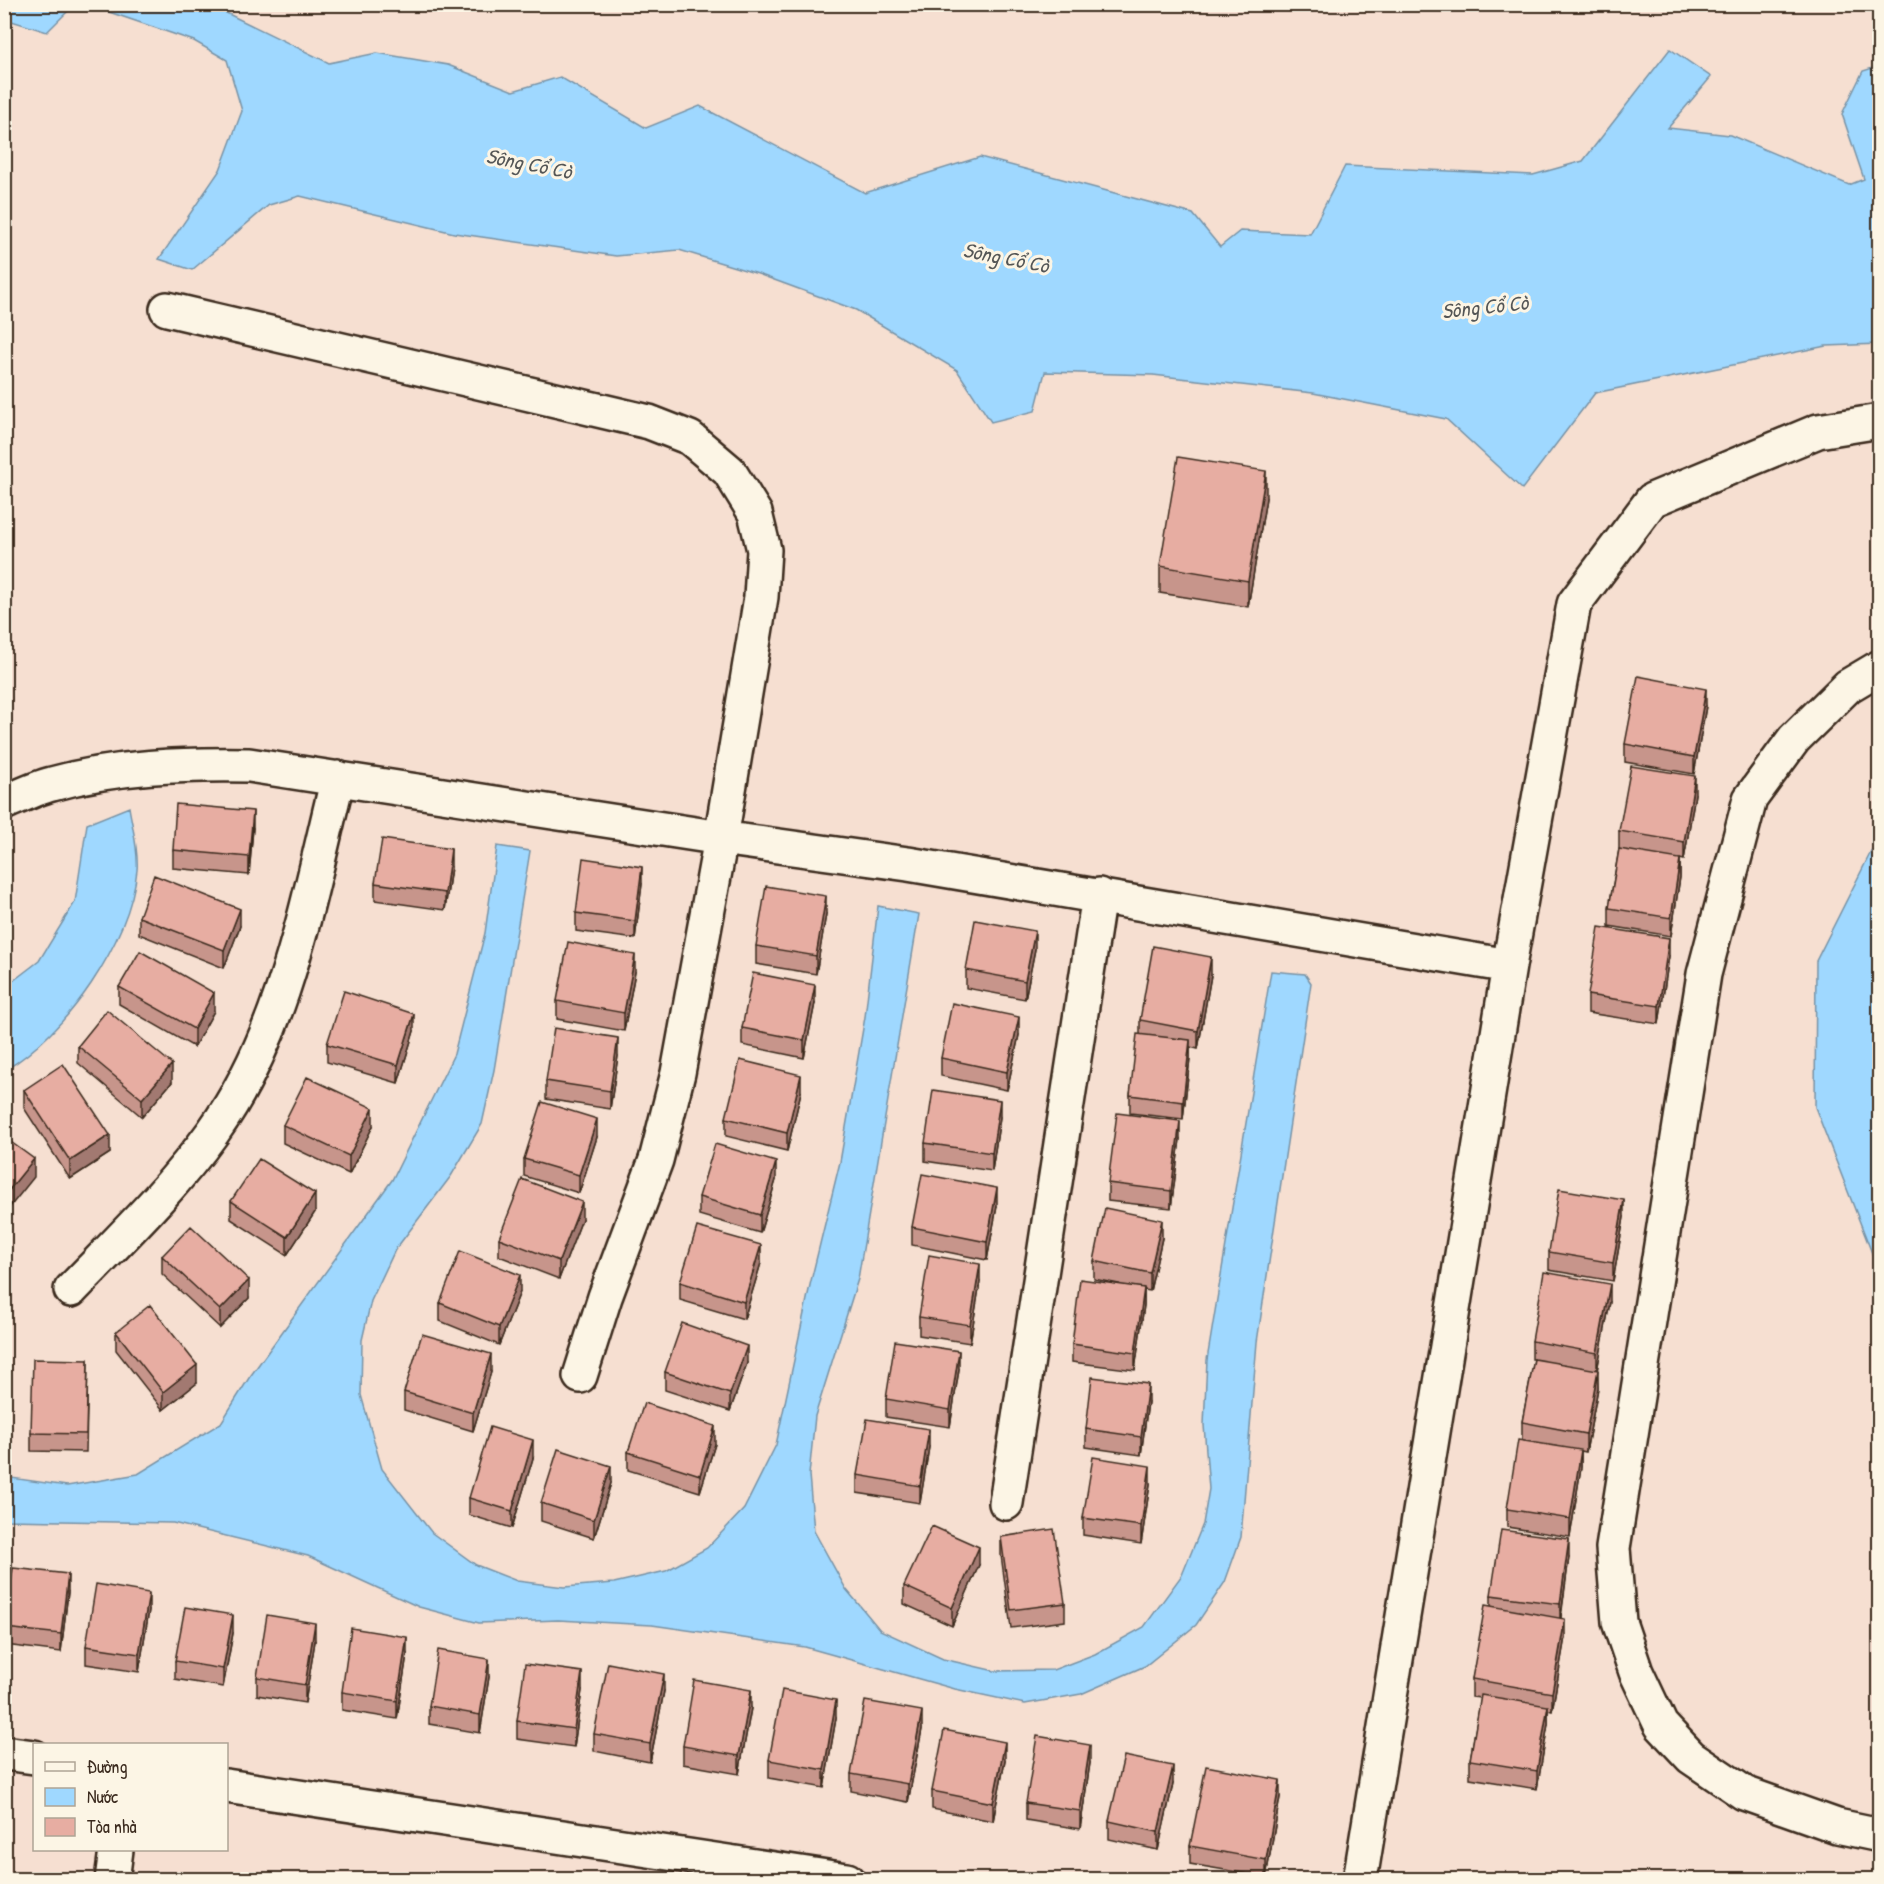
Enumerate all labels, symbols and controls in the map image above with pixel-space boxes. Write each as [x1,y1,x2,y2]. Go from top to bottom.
water label: Sông Cổ Cò [484,141,576,186]
water label: Sông Cổ Cò [961,235,1053,280]
water label: Sông Cổ Cò [1440,287,1531,325]
legend [33,1743,228,1851]
text: Đường [87,1754,128,1779]
text: Nước [87,1784,118,1809]
text: Tòa nhà [87,1814,137,1839]

